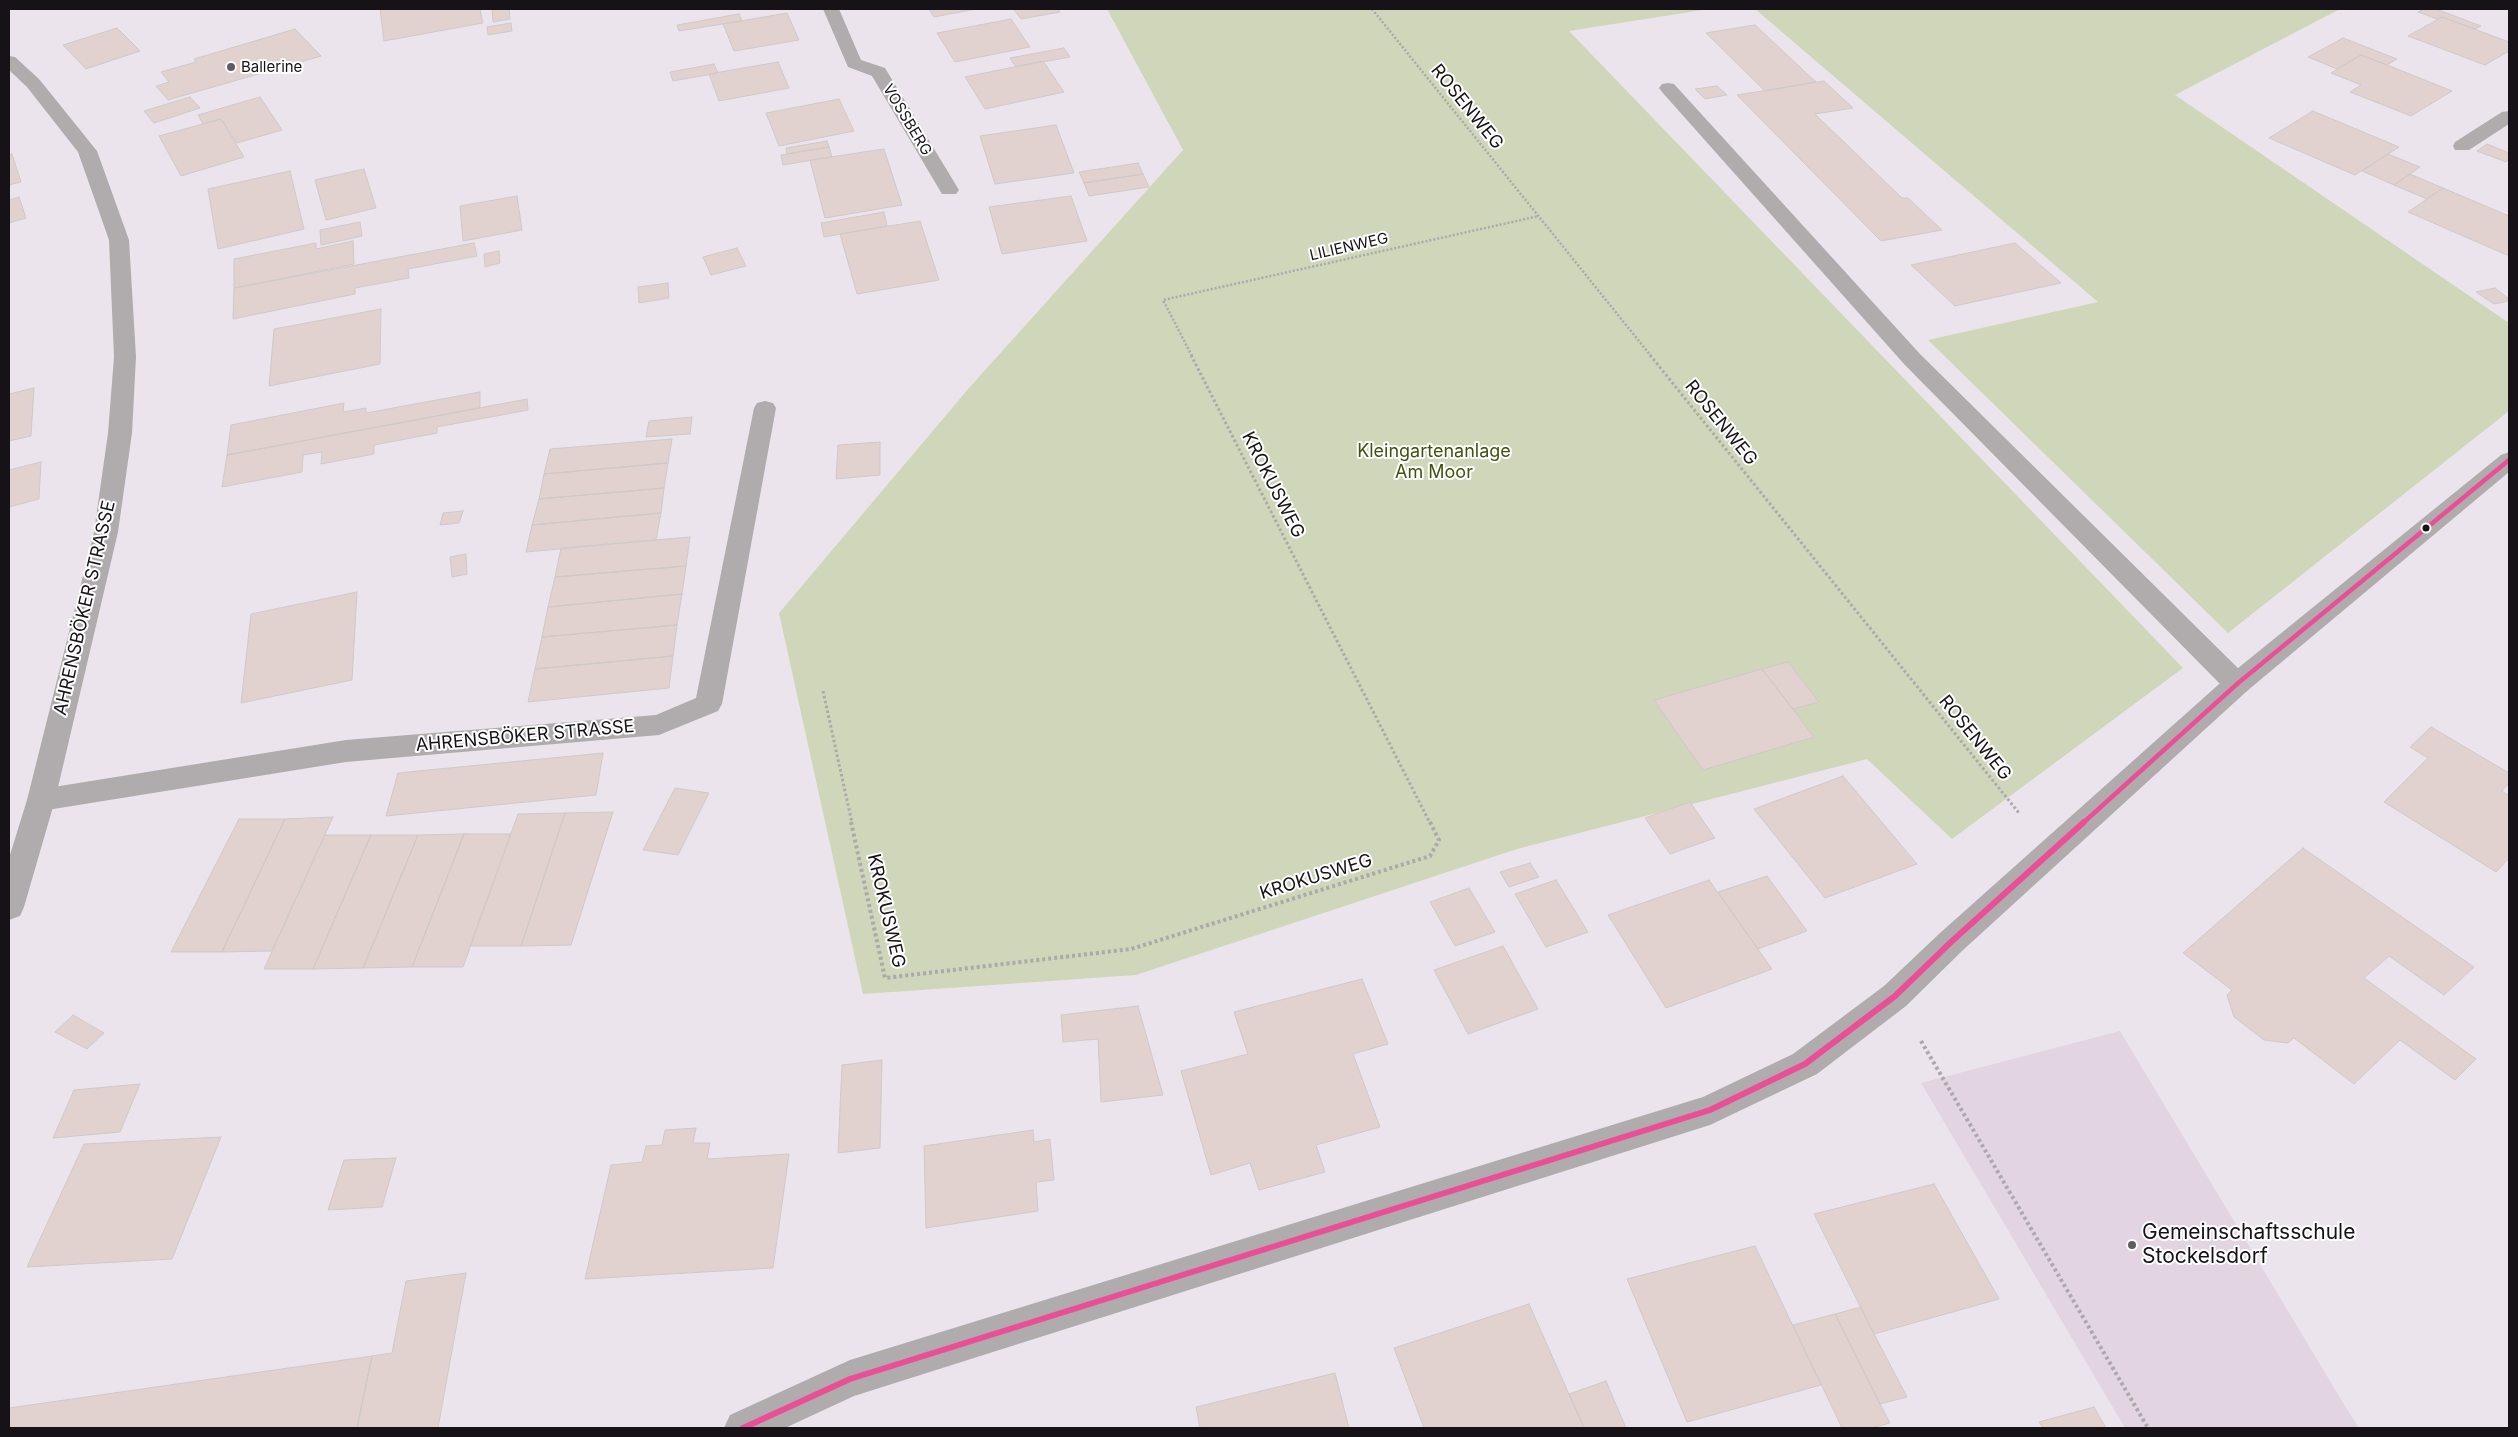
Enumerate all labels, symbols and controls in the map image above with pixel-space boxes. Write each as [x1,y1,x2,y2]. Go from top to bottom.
place label: Ballerine [241,58,302,76]
street label: ROSENWEG [1426,60,1508,154]
marker: Ballerine [225,61,237,73]
street label: VOSSBERG [879,81,935,159]
street label: LILIENWEG [1308,229,1390,265]
street label: ROSENWEG [1680,376,1762,470]
street label: KROKUSWEG [1237,428,1309,542]
park label: Kleingartenanlage Am Moor [1357,441,1511,484]
street label: AHRENSBÖKER STRASSE [50,499,120,717]
unlabelled marker [2421,523,2431,533]
street label: ROSENWEG [1934,691,2016,785]
street label: AHRENSBÖKER STRASSE [415,716,635,756]
street label: KROKUSWEG [1257,850,1375,904]
street label: KROKUSWEG [862,852,910,970]
place label: Gemeinschaftsschule Stockelsdorf [2142,1220,2355,1270]
marker: Gemeinschaftsschule Stockelsdorf [2126,1239,2138,1251]

